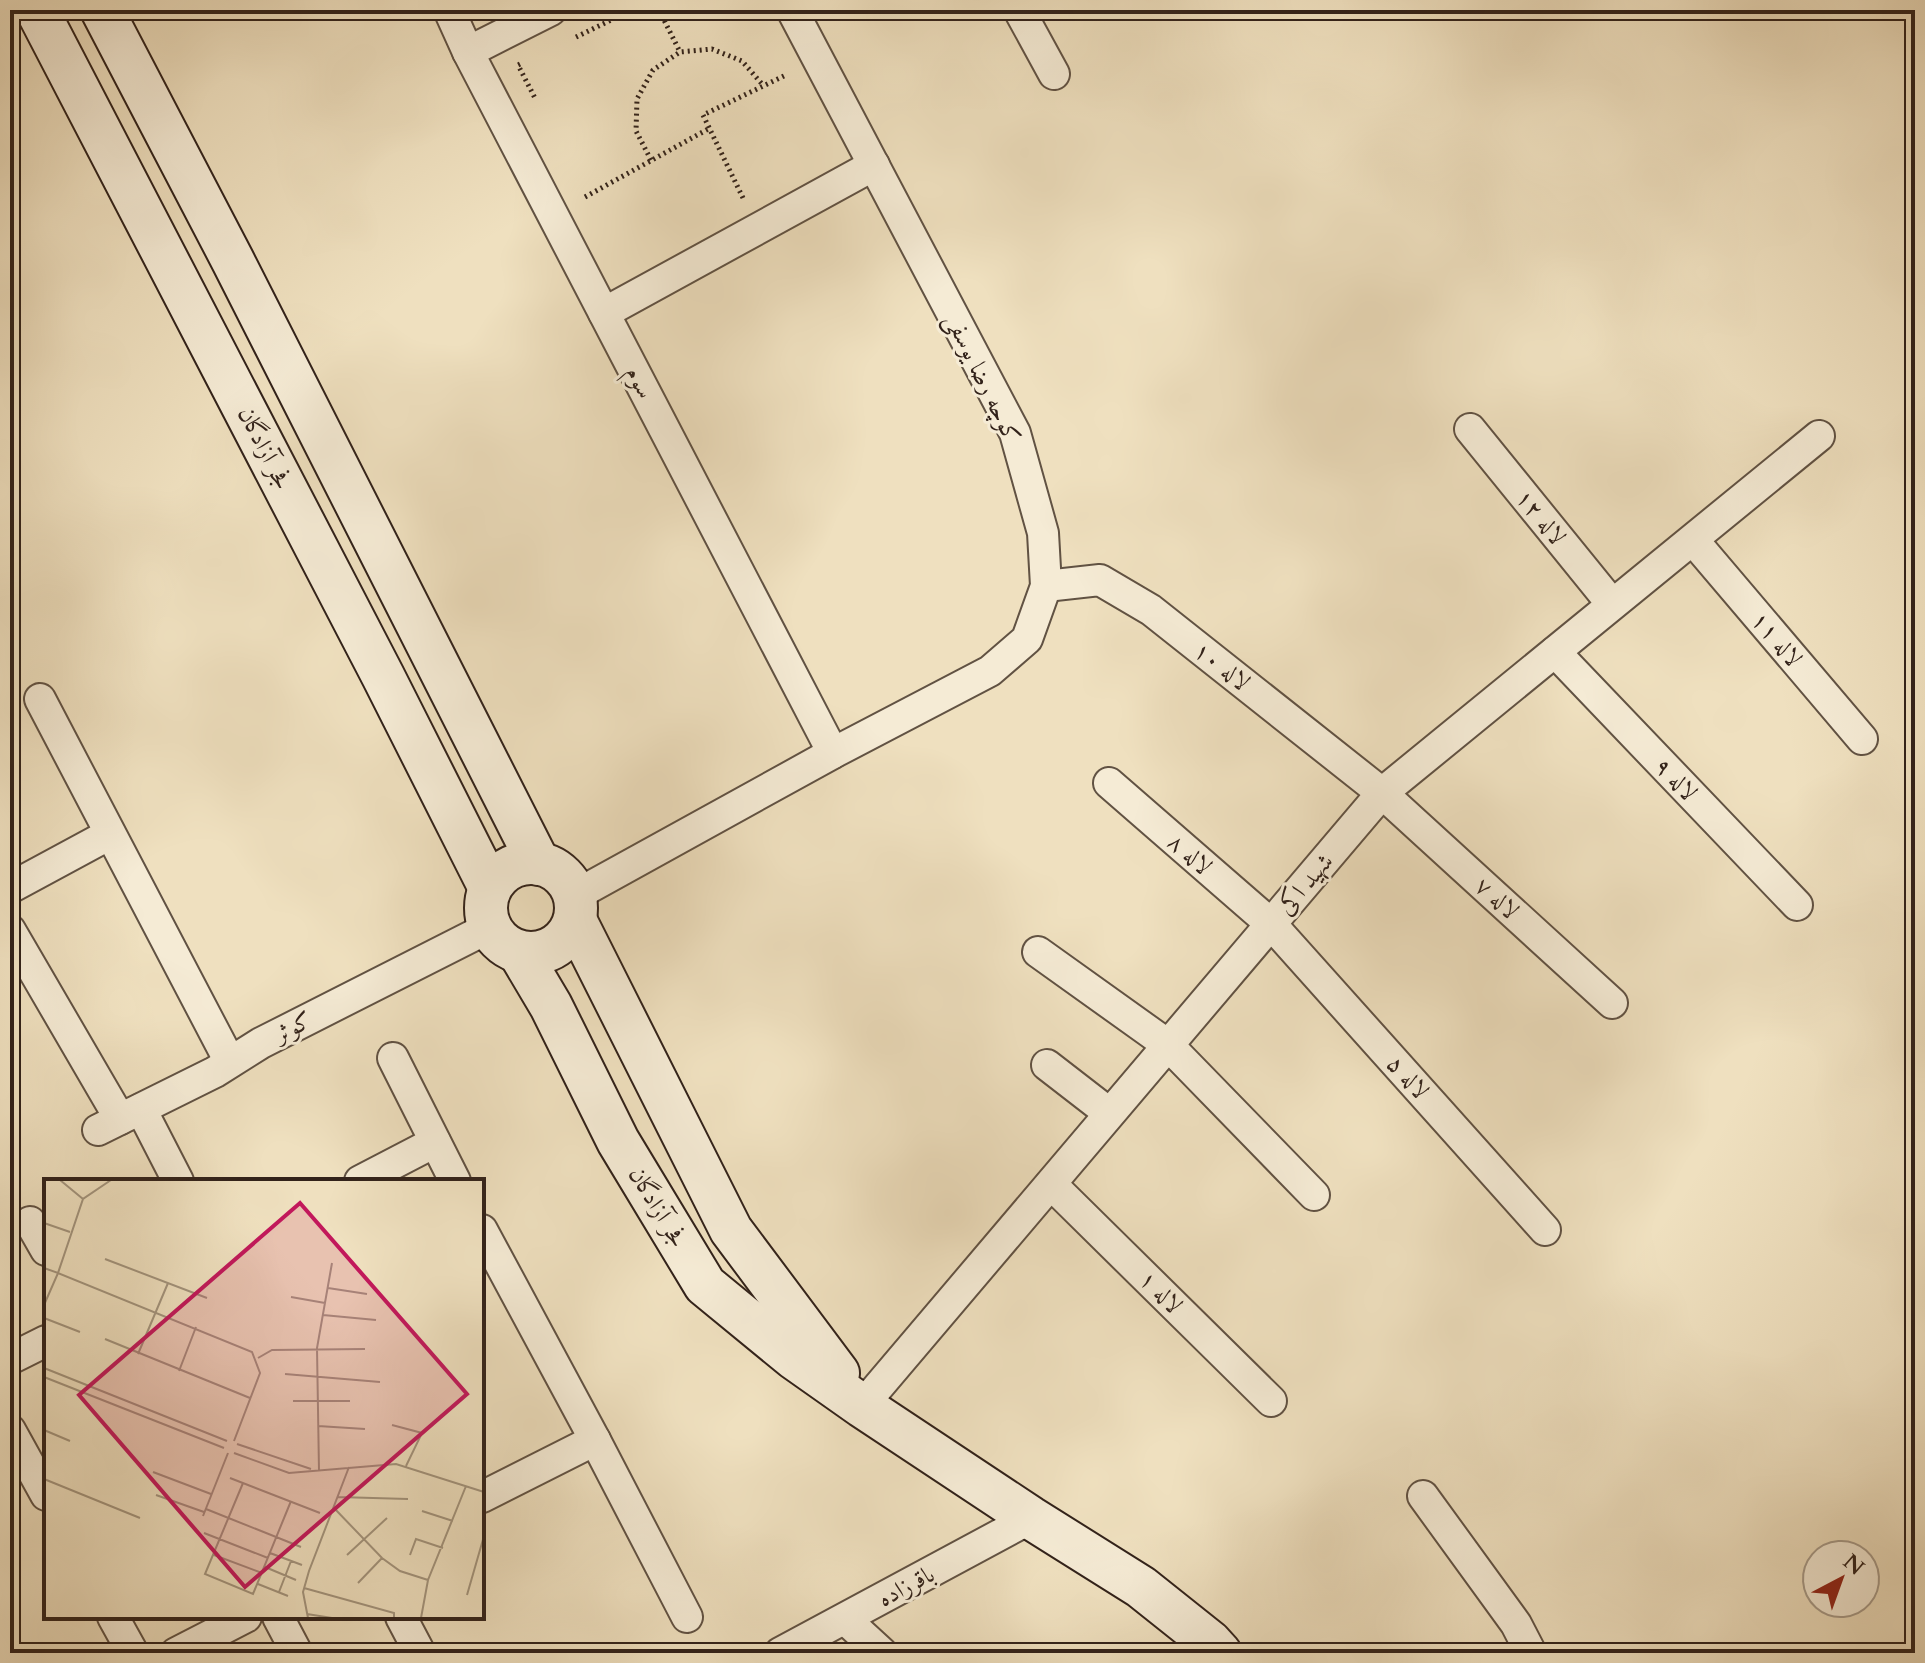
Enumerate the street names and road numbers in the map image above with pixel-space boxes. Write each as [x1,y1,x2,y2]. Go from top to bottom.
street label: کوچه رضا یوسفی [937,308,1028,449]
street label: سوم [614,360,662,406]
street label: فجر آزادگان [230,401,299,495]
street label: لاله ۱۲ [1508,482,1573,552]
street label: لاله ۱۱ [1744,605,1810,674]
street label: لاله ۱۰ [1187,634,1257,699]
street label: لاله ۹ [1647,750,1705,808]
street label: لاله ۸ [1160,826,1219,883]
street label: شهید اکی [1270,846,1341,922]
street label: لاله ۷ [1467,870,1526,927]
street label: کوثر [266,1004,318,1052]
street label: لاله ۵ [1379,1048,1436,1107]
street label: فجر آزادگان [621,1161,695,1254]
street label: لاله ۱ [1132,1263,1190,1321]
street label: باقرزاده [872,1558,940,1615]

